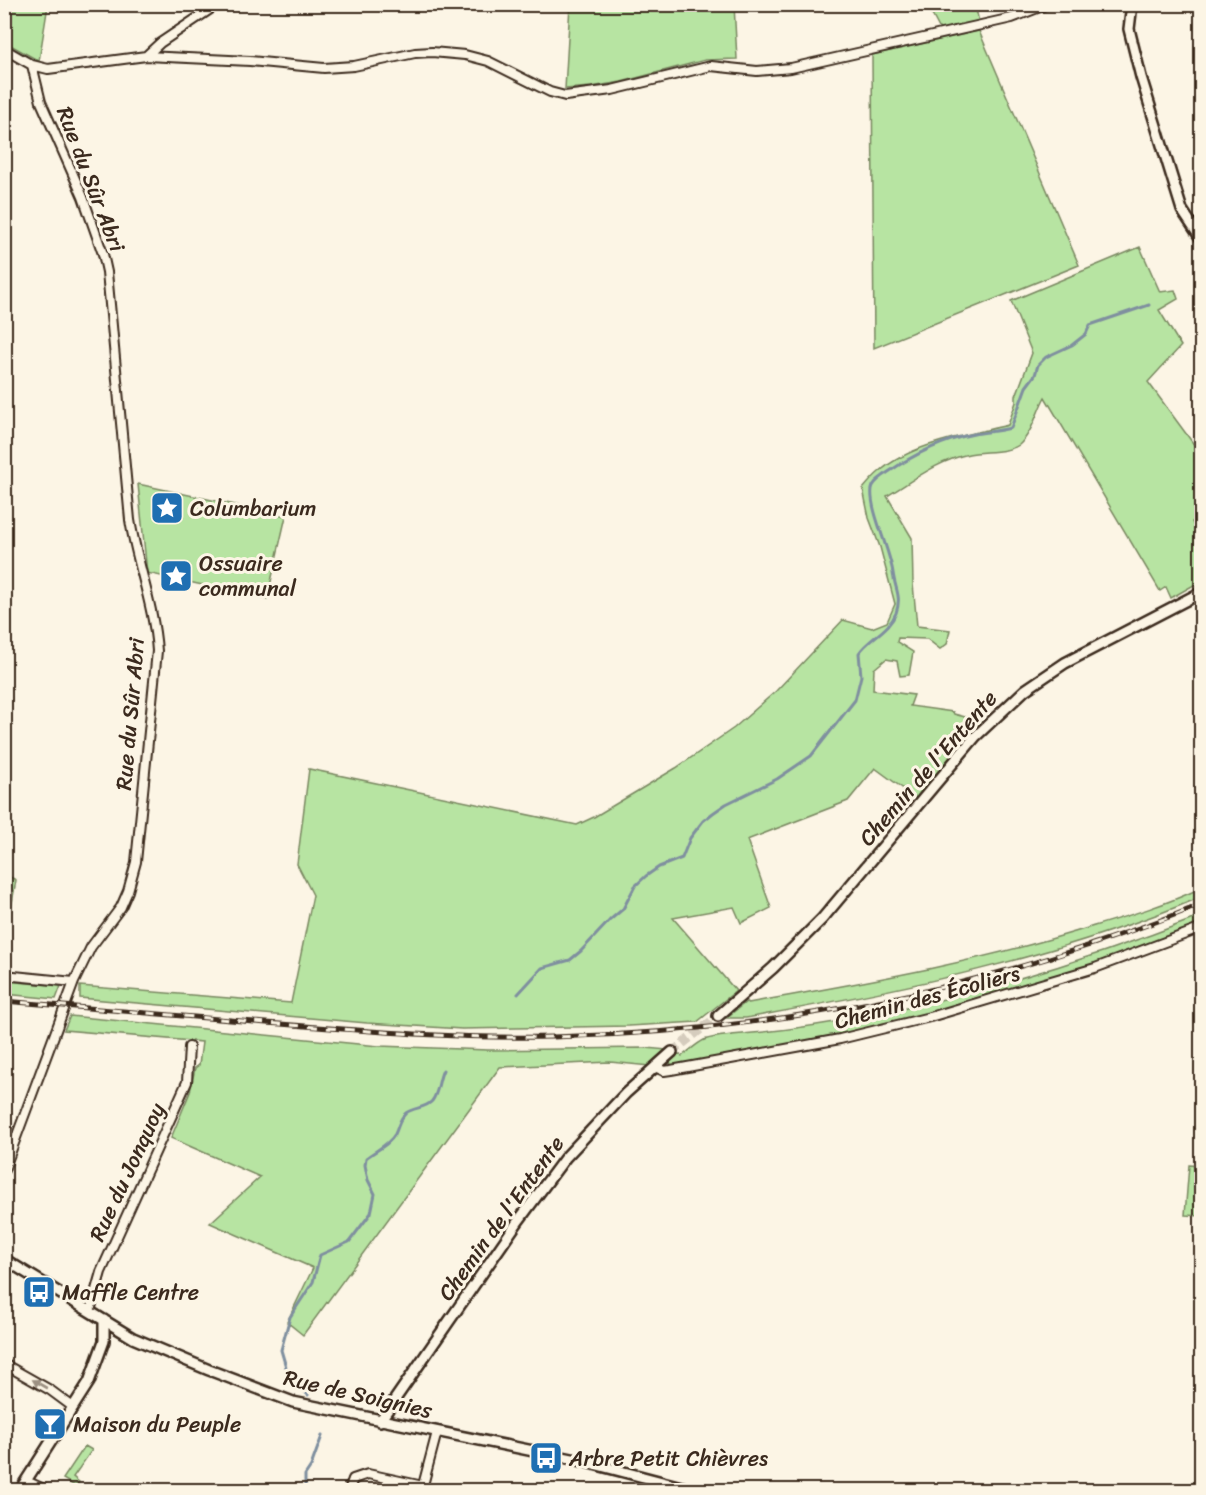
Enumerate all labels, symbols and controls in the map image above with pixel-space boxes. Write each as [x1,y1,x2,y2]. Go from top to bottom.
street label: Rue du Sûr Abri [45,101,137,258]
place label: Columbarium [190,489,317,528]
place icon: Columbarium [149,490,185,526]
place label: Ossuaire communal [199,544,297,608]
place icon: Ossuaire communal [158,558,194,594]
street label: Rue du Sûr Abri [104,635,156,792]
street label: Chemin de l'Entente [849,681,1007,855]
street label: Chemin des Écoliers [830,953,1024,1041]
street label: Rue du Jonquoy [78,1096,176,1248]
street label: Chemin de l'Entente [427,1127,575,1309]
place label: Maffle Centre [62,1273,199,1312]
bus stop icon: Maffle Centre [21,1274,57,1310]
street label: Rue de Soignies [280,1358,437,1430]
one-way arrow [31,1379,48,1389]
place label: Maison du Peuple [73,1405,241,1444]
bar icon: Maison du Peuple [32,1406,68,1442]
place label: Arbre Petit Chièvres [568,1439,768,1478]
bus stop icon: Arbre Petit Chièvres [528,1440,564,1476]

